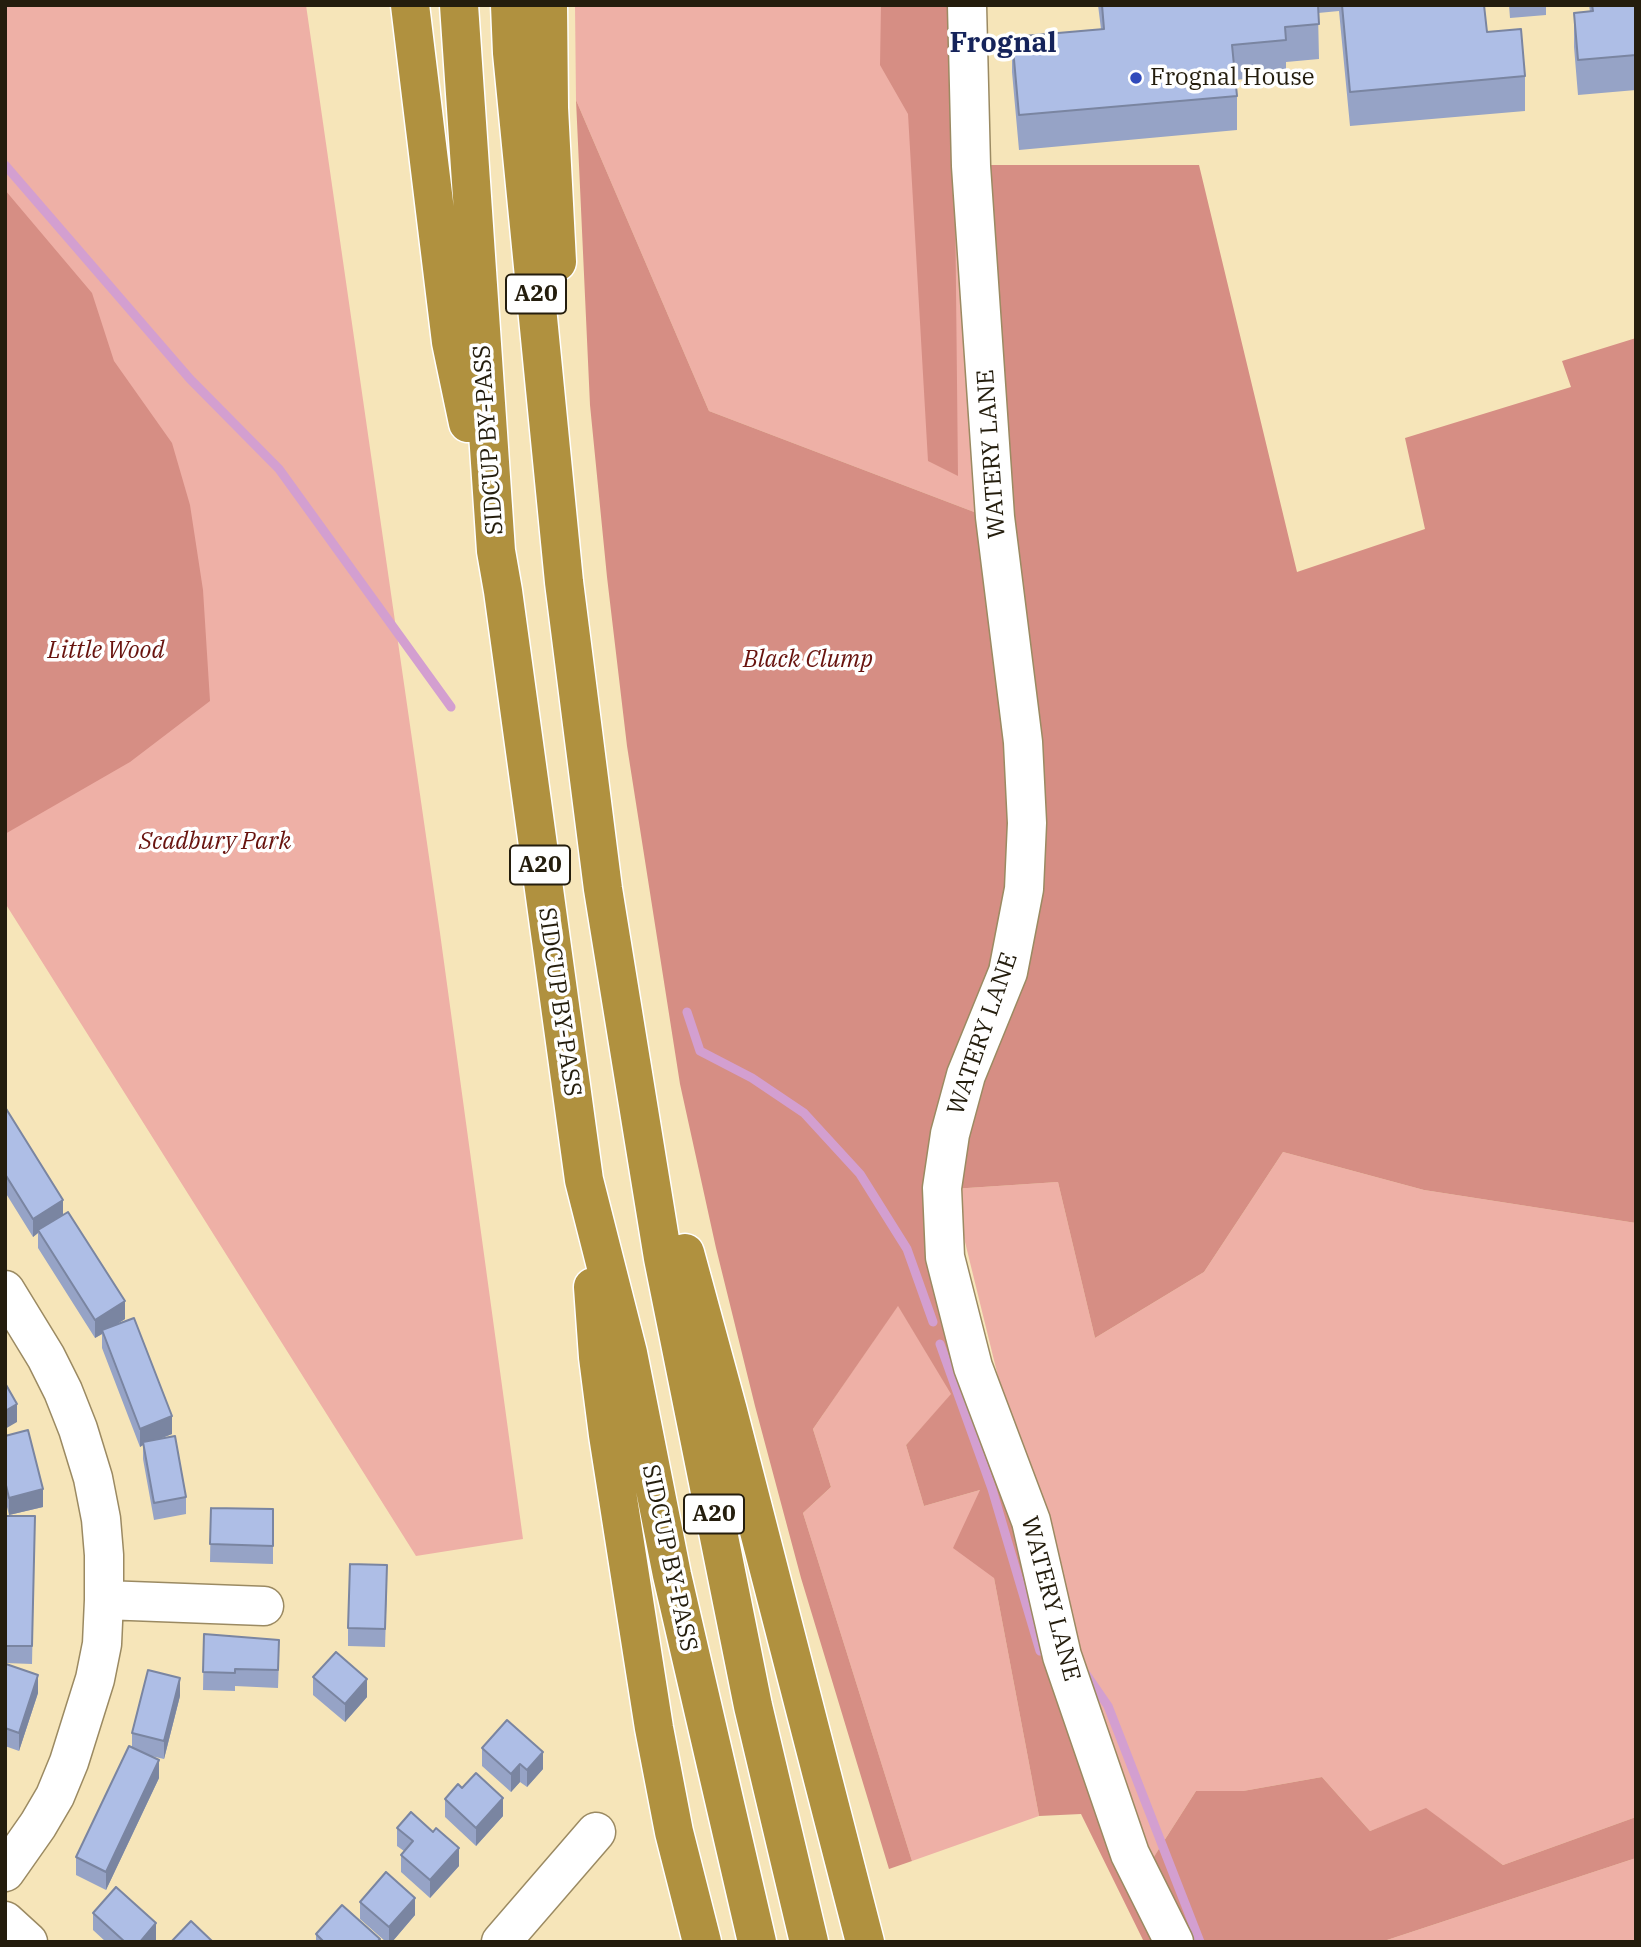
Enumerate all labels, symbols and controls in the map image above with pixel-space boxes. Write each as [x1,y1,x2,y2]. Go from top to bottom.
district label: Frognal [949,27,1057,61]
place label: Frognal House [1150,64,1315,92]
marker: Frognal House [1128,70,1144,86]
road number: A20 [506,274,566,314]
street label: SIDCUP BY-PASS [468,344,510,536]
street label: WATERY LANE [972,368,1012,540]
park label: Little Wood [48,637,164,665]
park label: Black Clump [743,646,873,674]
park label: Scadbury Park [139,828,291,856]
road number: A20 [510,846,570,884]
street label: SIDCUP BY-PASS [531,906,587,1098]
street label: WATERY LANE [942,949,1024,1119]
street label: SIDCUP BY-PASS [635,1462,703,1654]
road number: A20 [684,1494,744,1534]
street label: WATERY LANE [1014,1513,1086,1685]

